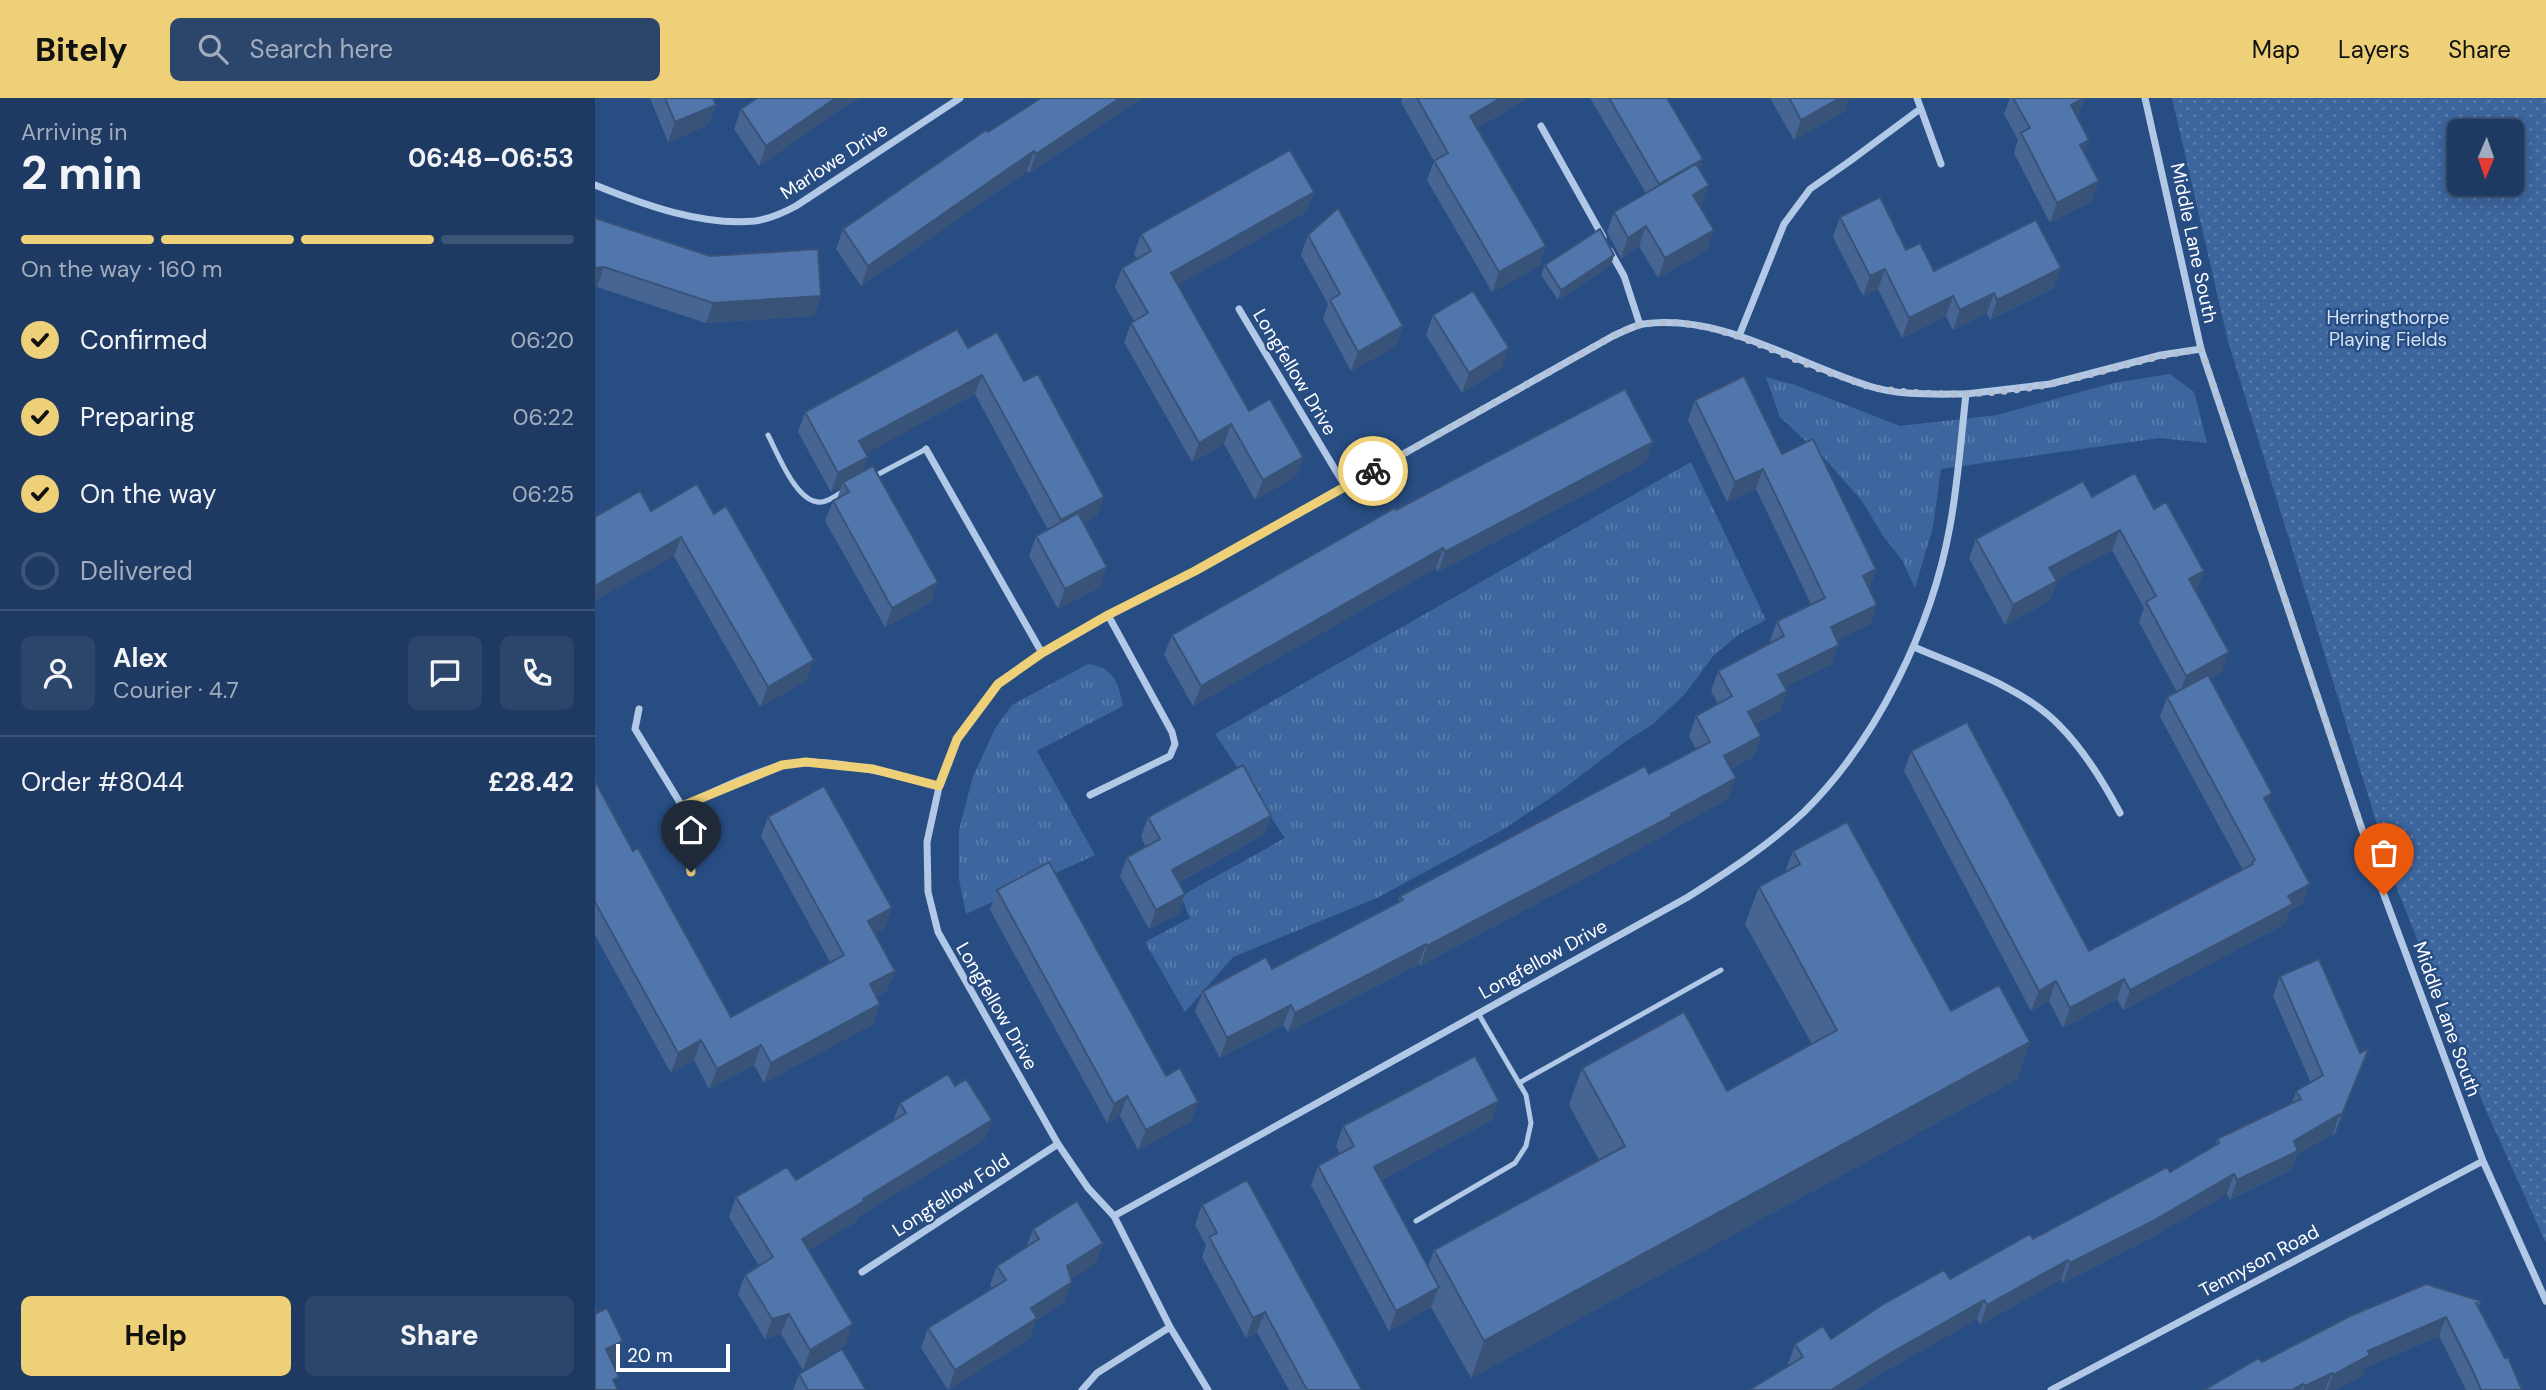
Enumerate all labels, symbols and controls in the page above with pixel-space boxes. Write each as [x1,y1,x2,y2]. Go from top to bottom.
search box [170,18,660,81]
text: Bitely [35,28,128,71]
icon: search [194,30,232,68]
text: Search here [250,32,393,66]
text: Map [2252,34,2300,65]
text: Layers [2338,34,2410,65]
text: Share [2448,34,2511,65]
text: Arriving in [21,117,127,147]
street label: Marlowe Drive [775,117,893,205]
north arrow [2447,119,2523,196]
map controls [2447,119,2524,196]
text: 06:48–06:53 [408,141,574,175]
text: 2 min [21,143,143,203]
street label: Middle Lane South [2165,161,2223,325]
text: On the way · 160 m [21,254,222,284]
street label: Longfellow Drive [1247,304,1343,440]
park label: Herringthorpe Playing Fields [2326,305,2450,352]
icon: check [21,321,59,359]
text: Confirmed [80,323,207,357]
text: 06:20 [510,325,574,355]
icon: check [21,398,59,436]
text: Preparing [80,400,195,434]
text: 06:22 [513,402,574,432]
courier [1338,436,1408,506]
icon: bike [1354,452,1392,490]
icon: check [21,475,59,513]
text: On the way [80,477,216,511]
text: 06:25 [512,479,574,509]
text: Delivered [80,554,193,588]
button: person [21,636,95,710]
button: chat [408,636,482,710]
button: phone [500,636,574,710]
text: Alex [113,641,168,675]
text: Courier · 4.7 [113,675,239,705]
text: Order #8044 [21,765,184,799]
text: £28.42 [488,765,574,799]
pin [661,800,721,872]
icon: home [672,811,710,849]
pin [2354,823,2414,895]
icon: bag [2365,834,2403,872]
street label: Longfellow Drive [1474,913,1612,1005]
street label: Longfellow Drive [950,938,1044,1074]
street label: Middle Lane South [2407,938,2487,1100]
street label: Longfellow Fold [887,1148,1015,1242]
street label: Tennyson Road [2195,1219,2323,1303]
button: Help [21,1296,291,1376]
button: Share [305,1296,574,1376]
scale bar [616,1341,730,1373]
text: 20 m [627,1343,673,1368]

